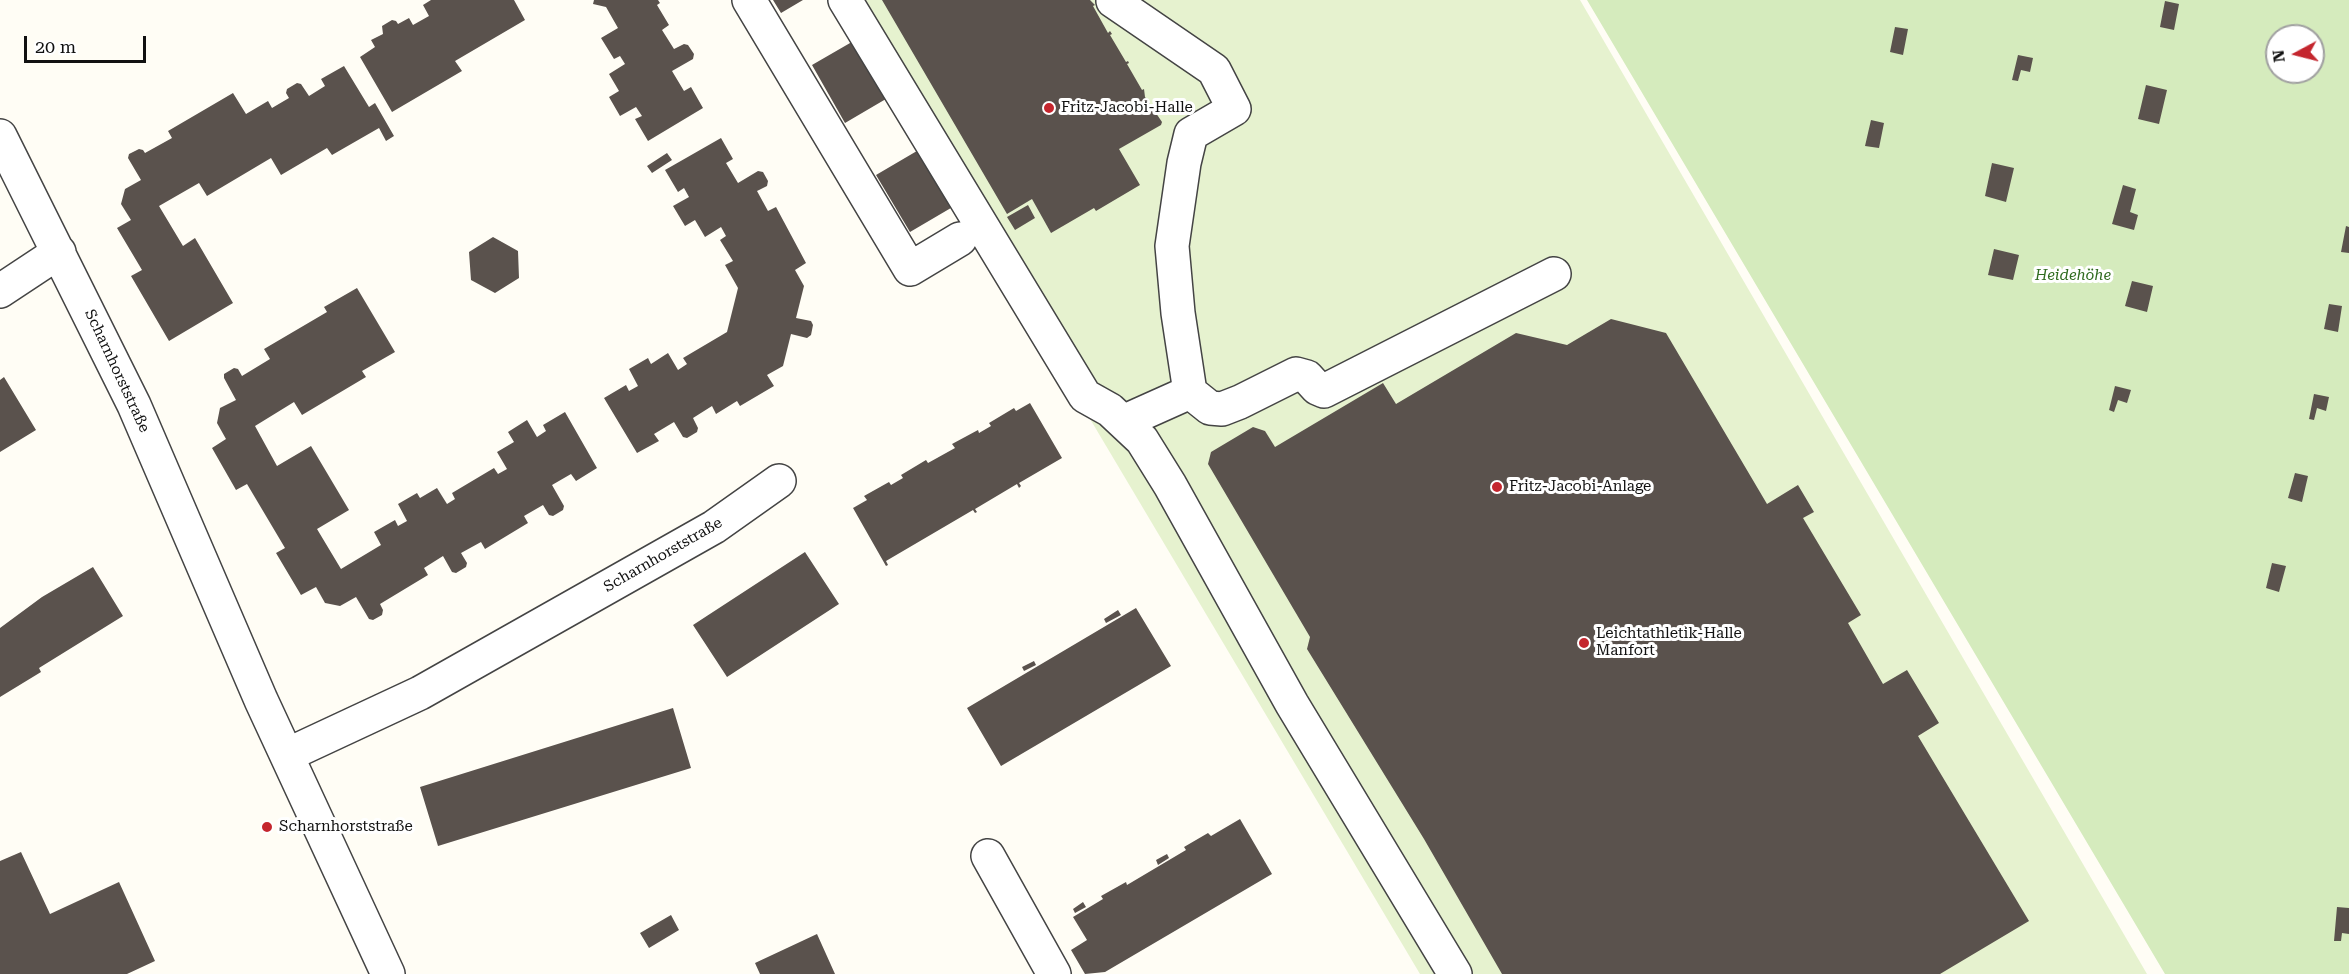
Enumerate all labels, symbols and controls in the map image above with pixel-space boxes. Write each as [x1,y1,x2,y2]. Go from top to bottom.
scale bar [27,24,148,62]
north arrow [2265,24,2325,84]
text: 20 m [35,36,76,57]
text: N [2268,49,2289,63]
place label: Fritz-Jacobi-Halle [1061,99,1193,117]
marker: Fritz-Jacobi-Halle [1042,101,1056,115]
park label: Heidehöhe [2035,267,2111,285]
street label: Scharnhorststraße [81,307,153,435]
place label: Fritz-Jacobi-Anlage [1509,478,1651,496]
marker: Fritz-Jacobi-Anlage [1490,480,1504,494]
street label: Scharnhorststraße [601,514,725,596]
place label: Leichtathletik-Halle Manfort [1596,625,1742,660]
marker: Leichtathletik-Halle Manfort [1577,636,1591,650]
place label: Scharnhorststraße [279,818,413,836]
marker: Scharnhorststraße [260,820,274,834]

